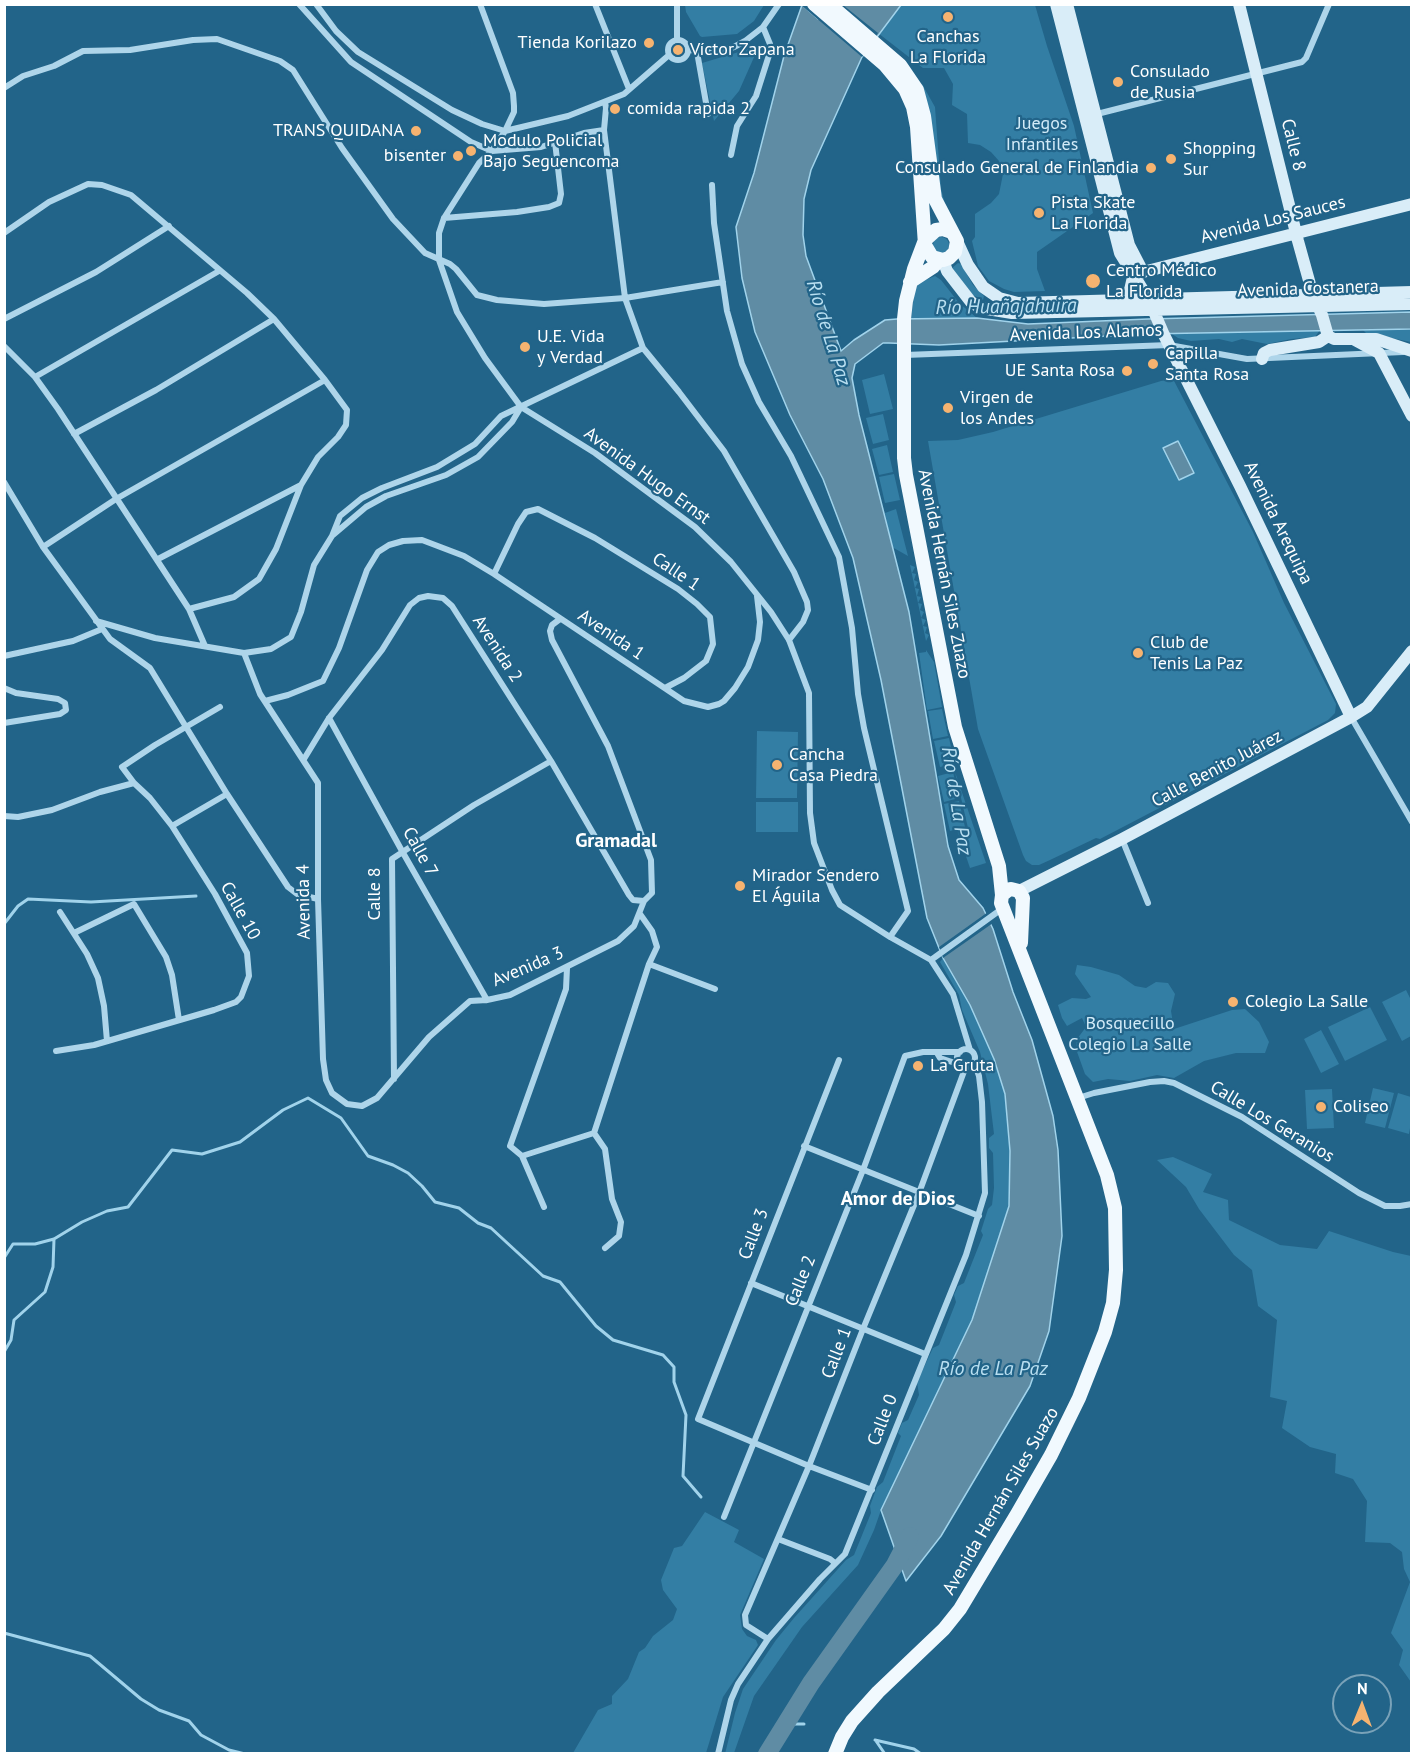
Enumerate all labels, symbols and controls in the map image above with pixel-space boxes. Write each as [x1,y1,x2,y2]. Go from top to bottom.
marker: Canchas La Florida [941,10,955,24]
place label: Canchas La Florida [910,26,986,68]
place label: Tienda Korilazo [517,32,637,54]
marker: Tienda Korilazo [642,36,656,50]
place label: Víctor Zapana [690,39,795,61]
marker: Víctor Zapana [671,43,685,57]
place label: Consulado de Rusia [1130,61,1210,104]
marker: Consulado de Rusia [1111,75,1125,89]
place label: comida rapida 2 [627,98,750,120]
marker: comida rapida 2 [608,102,622,116]
park label: Juegos Infantiles [1006,113,1078,156]
street label: Calle 8 [1276,117,1310,173]
place label: TRANS QUIDANA [273,120,404,142]
marker: TRANS QUIDANA [409,124,423,138]
place label: Modulo Policial Bajo Seguencoma [483,130,619,172]
place label: Shopping Sur [1183,138,1256,180]
marker: Modulo Policial Bajo Seguencoma [464,144,478,158]
place label: bisenter [384,145,446,167]
marker: bisenter [451,149,465,163]
marker: Shopping Sur [1164,152,1178,166]
place label: Consulado General de Finlandia [895,157,1139,179]
marker: Consulado General de Finlandia [1144,161,1158,175]
place label: Pista Skate La Florida [1051,192,1135,234]
street label: Avenida Los Sauces [1198,192,1348,248]
marker: Pista Skate La Florida [1032,206,1046,220]
place label: Centro Médico La Florida [1106,260,1217,302]
marker: Centro Médico La Florida [1084,272,1102,290]
street label: Avenida Costanera [1237,276,1379,302]
water label: Río de La Paz [801,277,855,389]
water label: Río Huañajahuira [935,294,1077,320]
street label: Avenida Los Alamos [1009,320,1163,346]
place label: U.E. Vida y Verdad [537,326,605,368]
marker: U.E. Vida y Verdad [518,340,532,354]
place label: Capilla Santa Rosa [1165,343,1249,386]
marker: Capilla Santa Rosa [1146,357,1160,371]
place label: UE Santa Rosa [1005,360,1115,382]
marker: UE Santa Rosa [1120,364,1134,378]
place label: Virgen de los Andes [960,387,1034,430]
marker: Virgen de los Andes [941,401,955,415]
street label: Avenida Hugo Ernst [580,423,714,529]
street label: Avenida Arequipa [1239,458,1317,588]
street label: Avenida Hernán Siles Zuazo [913,467,975,681]
street label: Calle 1 [648,548,704,596]
street label: Avenida 1 [574,605,648,665]
street label: Avenida 2 [467,611,527,687]
place label: Club de Tenis La Paz [1150,632,1243,674]
marker: Club de Tenis La Paz [1131,646,1145,660]
street label: Calle Benito Juárez [1148,725,1286,813]
place label: Cancha Casa Piedra [789,744,878,786]
water label: Río de La Paz [936,745,976,857]
marker: Cancha Casa Piedra [770,758,784,772]
street label: Calle 7 [398,824,442,880]
district label: Gramadal [575,829,657,853]
street label: Avenida 4 [293,864,315,940]
place label: Mirador Sendero El Águila [752,865,880,908]
street label: Calle 8 [364,867,386,921]
street label: Calle 10 [215,878,265,944]
marker: Mirador Sendero El Águila [733,879,747,893]
street label: Avenida 3 [489,942,567,992]
place label: Colegio La Salle [1245,991,1368,1013]
marker: Colegio La Salle [1226,995,1240,1009]
park label: Bosquecillo Colegio La Salle [1068,1013,1192,1056]
place label: La Gruta [930,1055,995,1077]
marker: La Gruta [911,1059,925,1073]
street label: Calle Los Geranios [1206,1076,1338,1168]
place label: Coliseo [1333,1096,1389,1118]
marker: Coliseo [1314,1100,1328,1114]
district label: Amor de Dios [841,1187,955,1211]
street label: Calle 3 [734,1205,774,1263]
street label: Calle 2 [781,1252,821,1310]
street label: Calle 1 [817,1324,857,1382]
water label: Río de La Paz [938,1357,1048,1381]
street label: Calle 0 [863,1391,903,1449]
street label: Avenida Hernán Siles Suazo [938,1403,1064,1599]
north arrow [1332,1674,1392,1734]
text: N [1357,1678,1368,1698]

